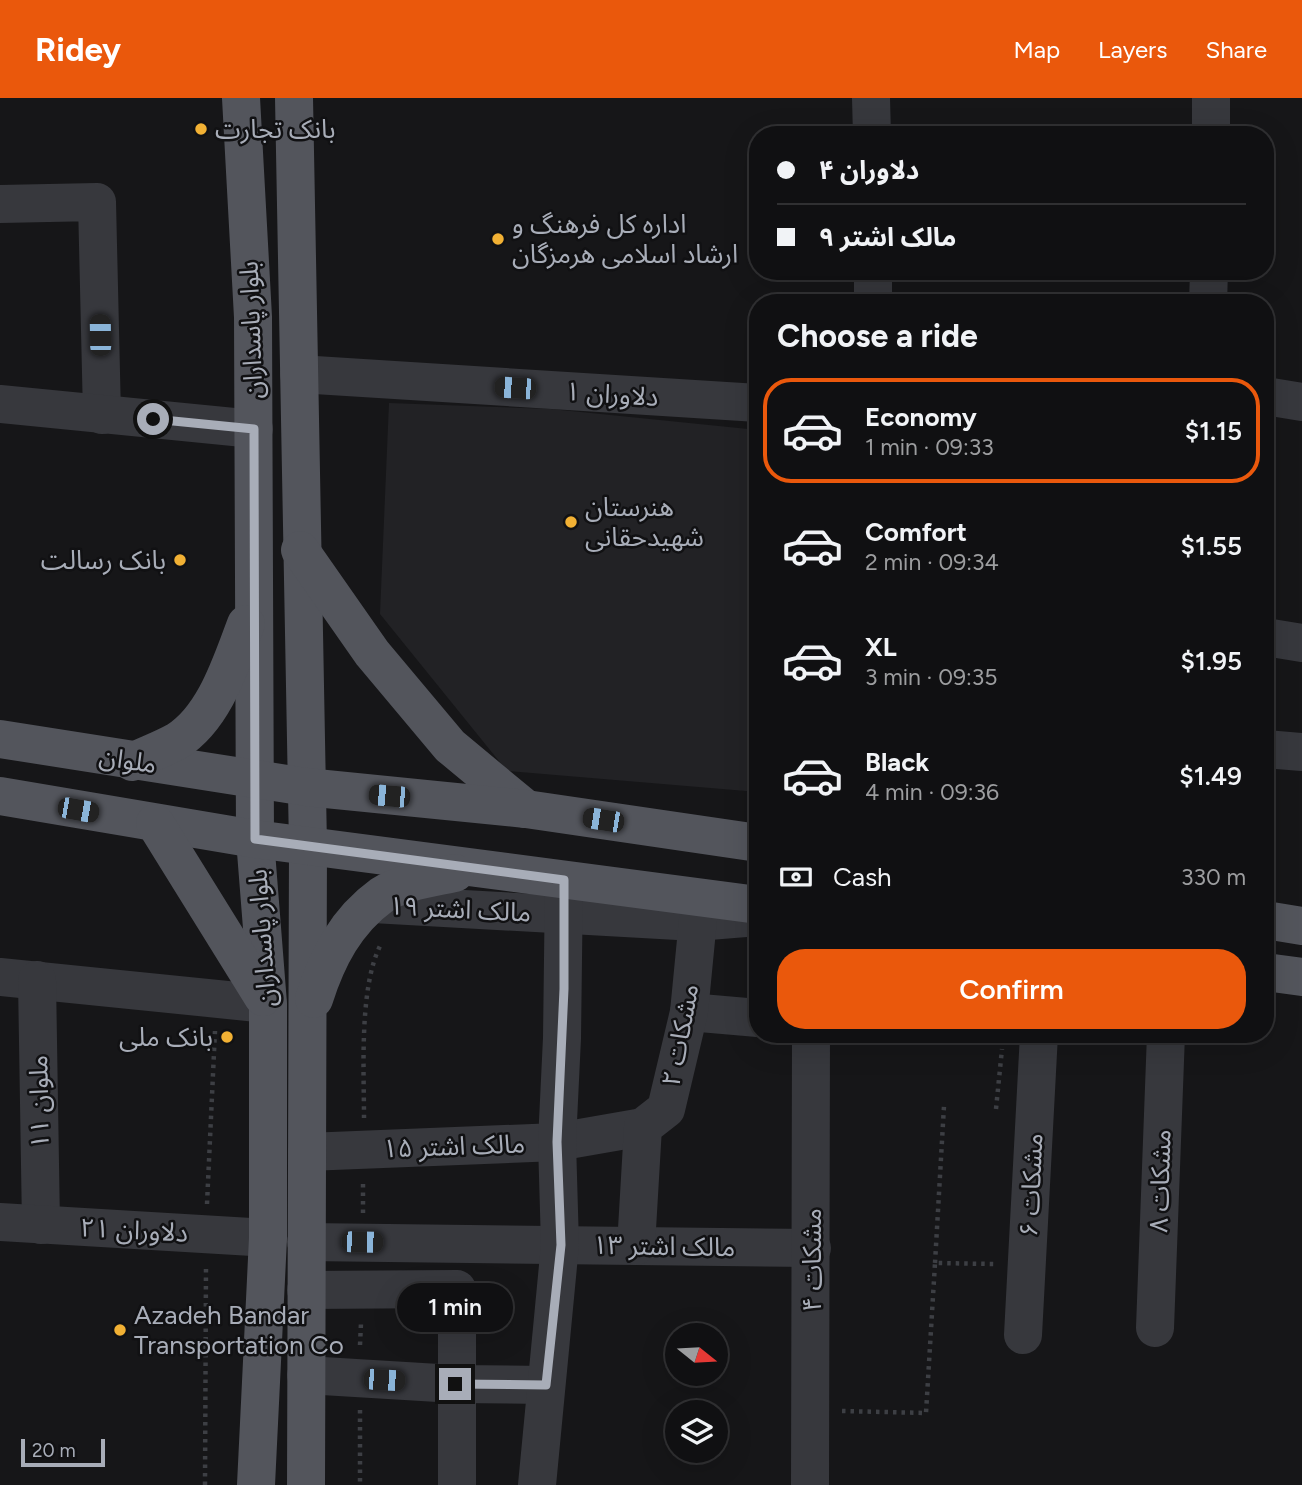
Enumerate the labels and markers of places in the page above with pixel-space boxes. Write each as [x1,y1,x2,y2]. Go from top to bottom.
place label: بانک تجارت [215,113,336,145]
marker: بانک تجارت [193,121,209,137]
place label: اداره کل فرهنگ و ارشاد اسلامی هرمزگان [512,208,738,270]
marker: اداره کل فرهنگ و ارشاد اسلامی هرمزگان [490,231,506,247]
place label: هنرستان شهیدحقانی [585,491,704,553]
marker: هنرستان شهیدحقانی [563,514,579,530]
place label: بانک رسالت [41,544,166,576]
marker: بانک رسالت [172,552,188,568]
place label: بانک ملی [119,1021,213,1053]
marker: بانک ملی [219,1029,235,1045]
place label: Azadeh Bandar Transportation Co [134,1299,344,1361]
marker: Azadeh Bandar Transportation Co [112,1322,128,1338]

